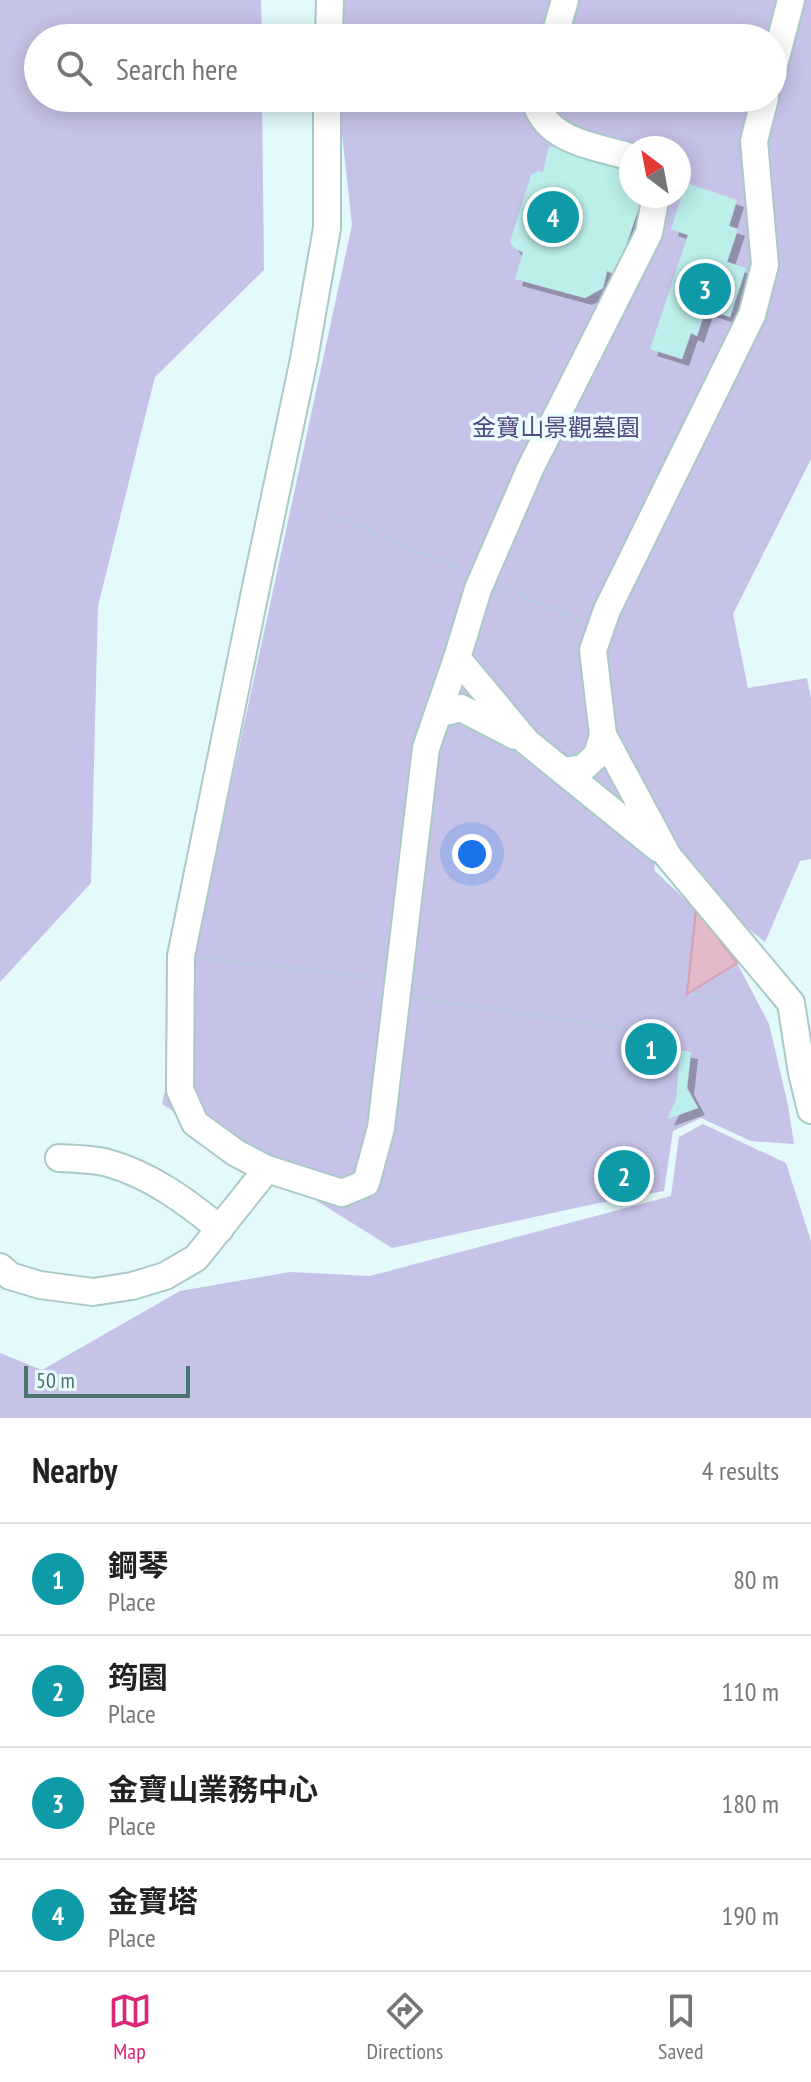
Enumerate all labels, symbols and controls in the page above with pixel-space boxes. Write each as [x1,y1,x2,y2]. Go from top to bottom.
search box [24,24,787,112]
icon: search [52,46,96,90]
text: Search here [116,49,238,88]
north arrow [619,136,691,208]
pin: 4 [527,187,579,247]
pin: 3 [679,259,731,319]
park label: 金寶山景觀墓園 [472,412,640,443]
your location [452,834,492,874]
pin: 1 [625,1019,677,1079]
pin: 2 [598,1146,650,1206]
scale bar [24,1362,190,1398]
text: 50 m [36,1366,75,1394]
text: Nearby [32,1448,117,1492]
text: 4 results [702,1454,779,1487]
text: 鋼琴 [108,1545,168,1584]
text: 1 [52,1563,64,1596]
text: 80 m [733,1563,779,1596]
text: Place [108,1585,156,1618]
text: 筠園 [108,1657,168,1696]
text: 2 [52,1675,64,1708]
text: 110 m [721,1675,779,1708]
text: Place [108,1697,156,1730]
text: 金寶山業務中心 [108,1769,318,1808]
text: 3 [52,1787,64,1820]
text: 180 m [721,1787,779,1820]
text: Place [108,1809,156,1842]
text: 金寶塔 [108,1881,198,1920]
text: 4 [52,1899,64,1932]
text: 190 m [721,1899,779,1932]
text: Place [108,1921,156,1954]
tab: Map [108,1989,152,2065]
tab: Directions [367,1989,443,2065]
tab: Saved [658,1989,703,2065]

